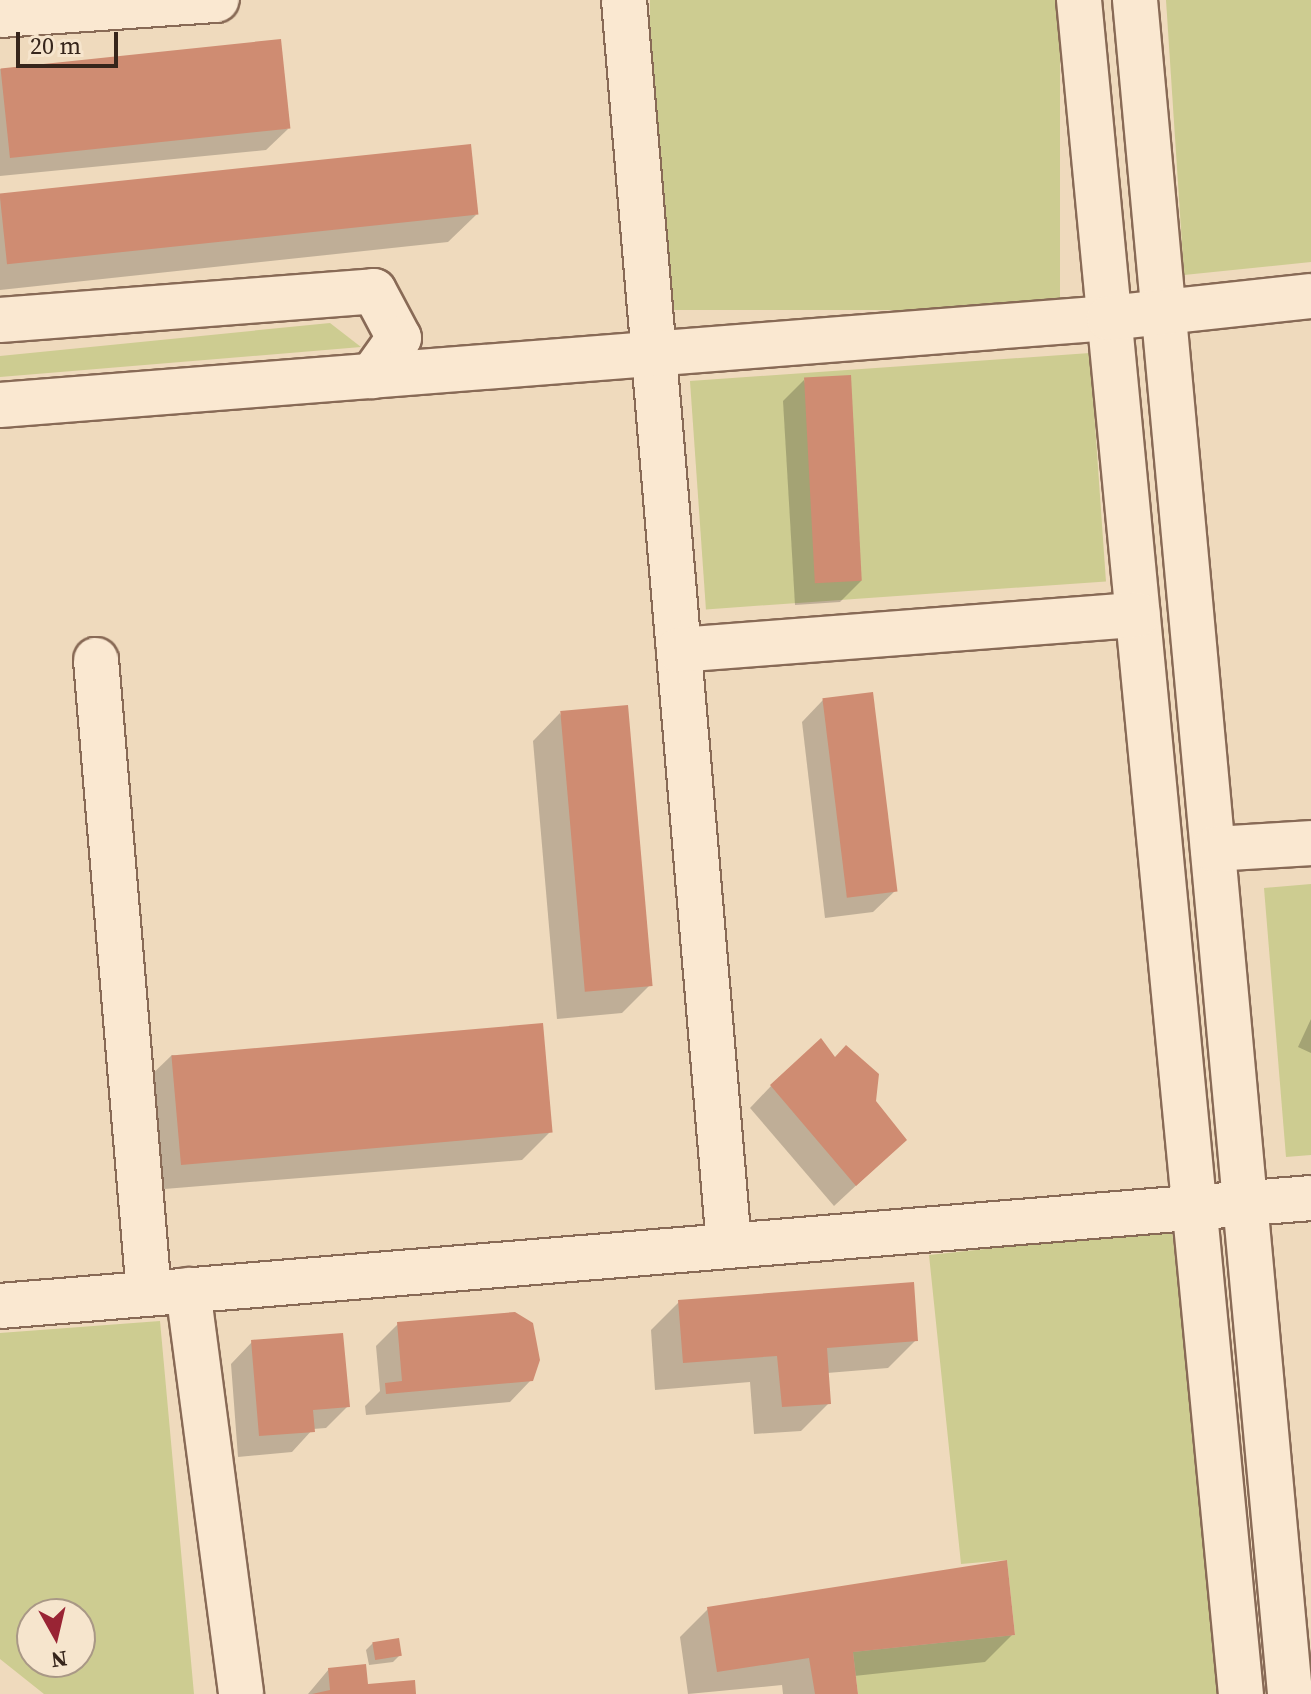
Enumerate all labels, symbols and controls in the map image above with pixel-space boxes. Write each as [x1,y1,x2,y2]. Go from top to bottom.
scale bar [20,16,122,66]
text: 20 m [30,29,81,62]
north arrow [16,1598,96,1678]
text: N [49,1644,69,1676]

